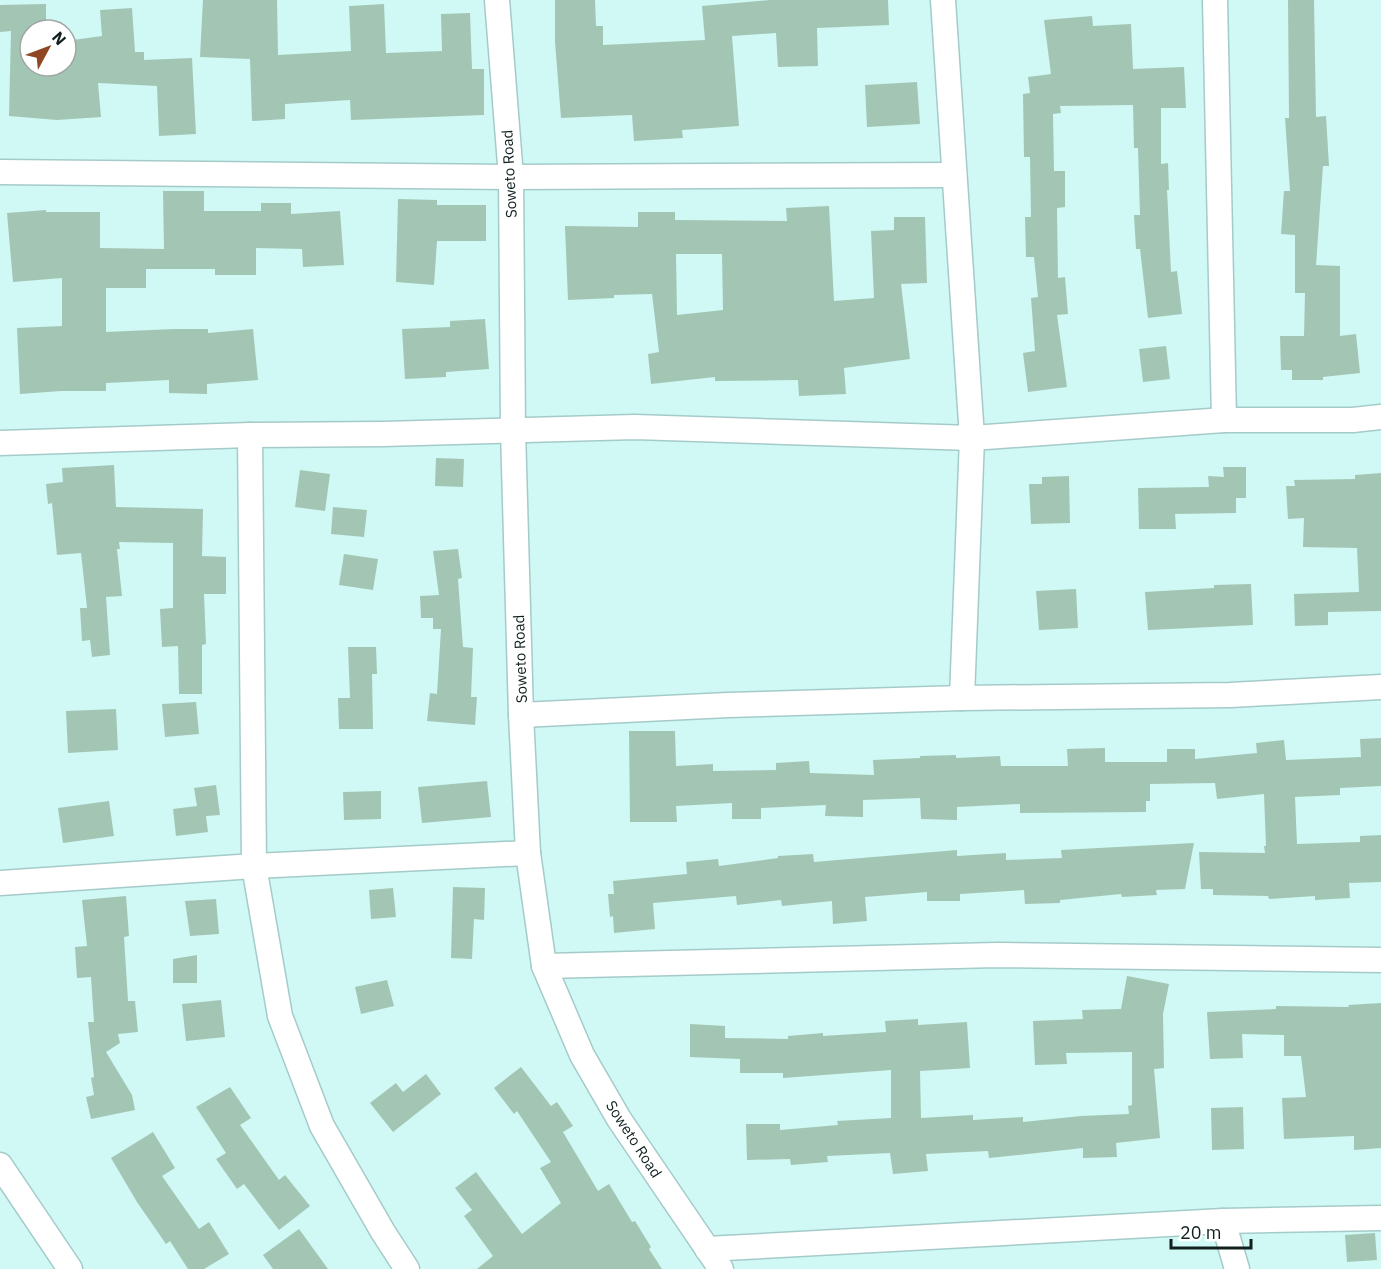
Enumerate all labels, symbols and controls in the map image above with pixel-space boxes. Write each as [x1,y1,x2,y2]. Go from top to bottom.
north arrow [18,18,78,78]
text: N [48,27,71,49]
street label: Soweto Road [497,129,521,219]
street label: Soweto Road [509,615,531,703]
street label: Soweto Road [602,1097,666,1181]
scale bar [1171,1212,1250,1250]
text: 20 m [1180,1221,1222,1244]

